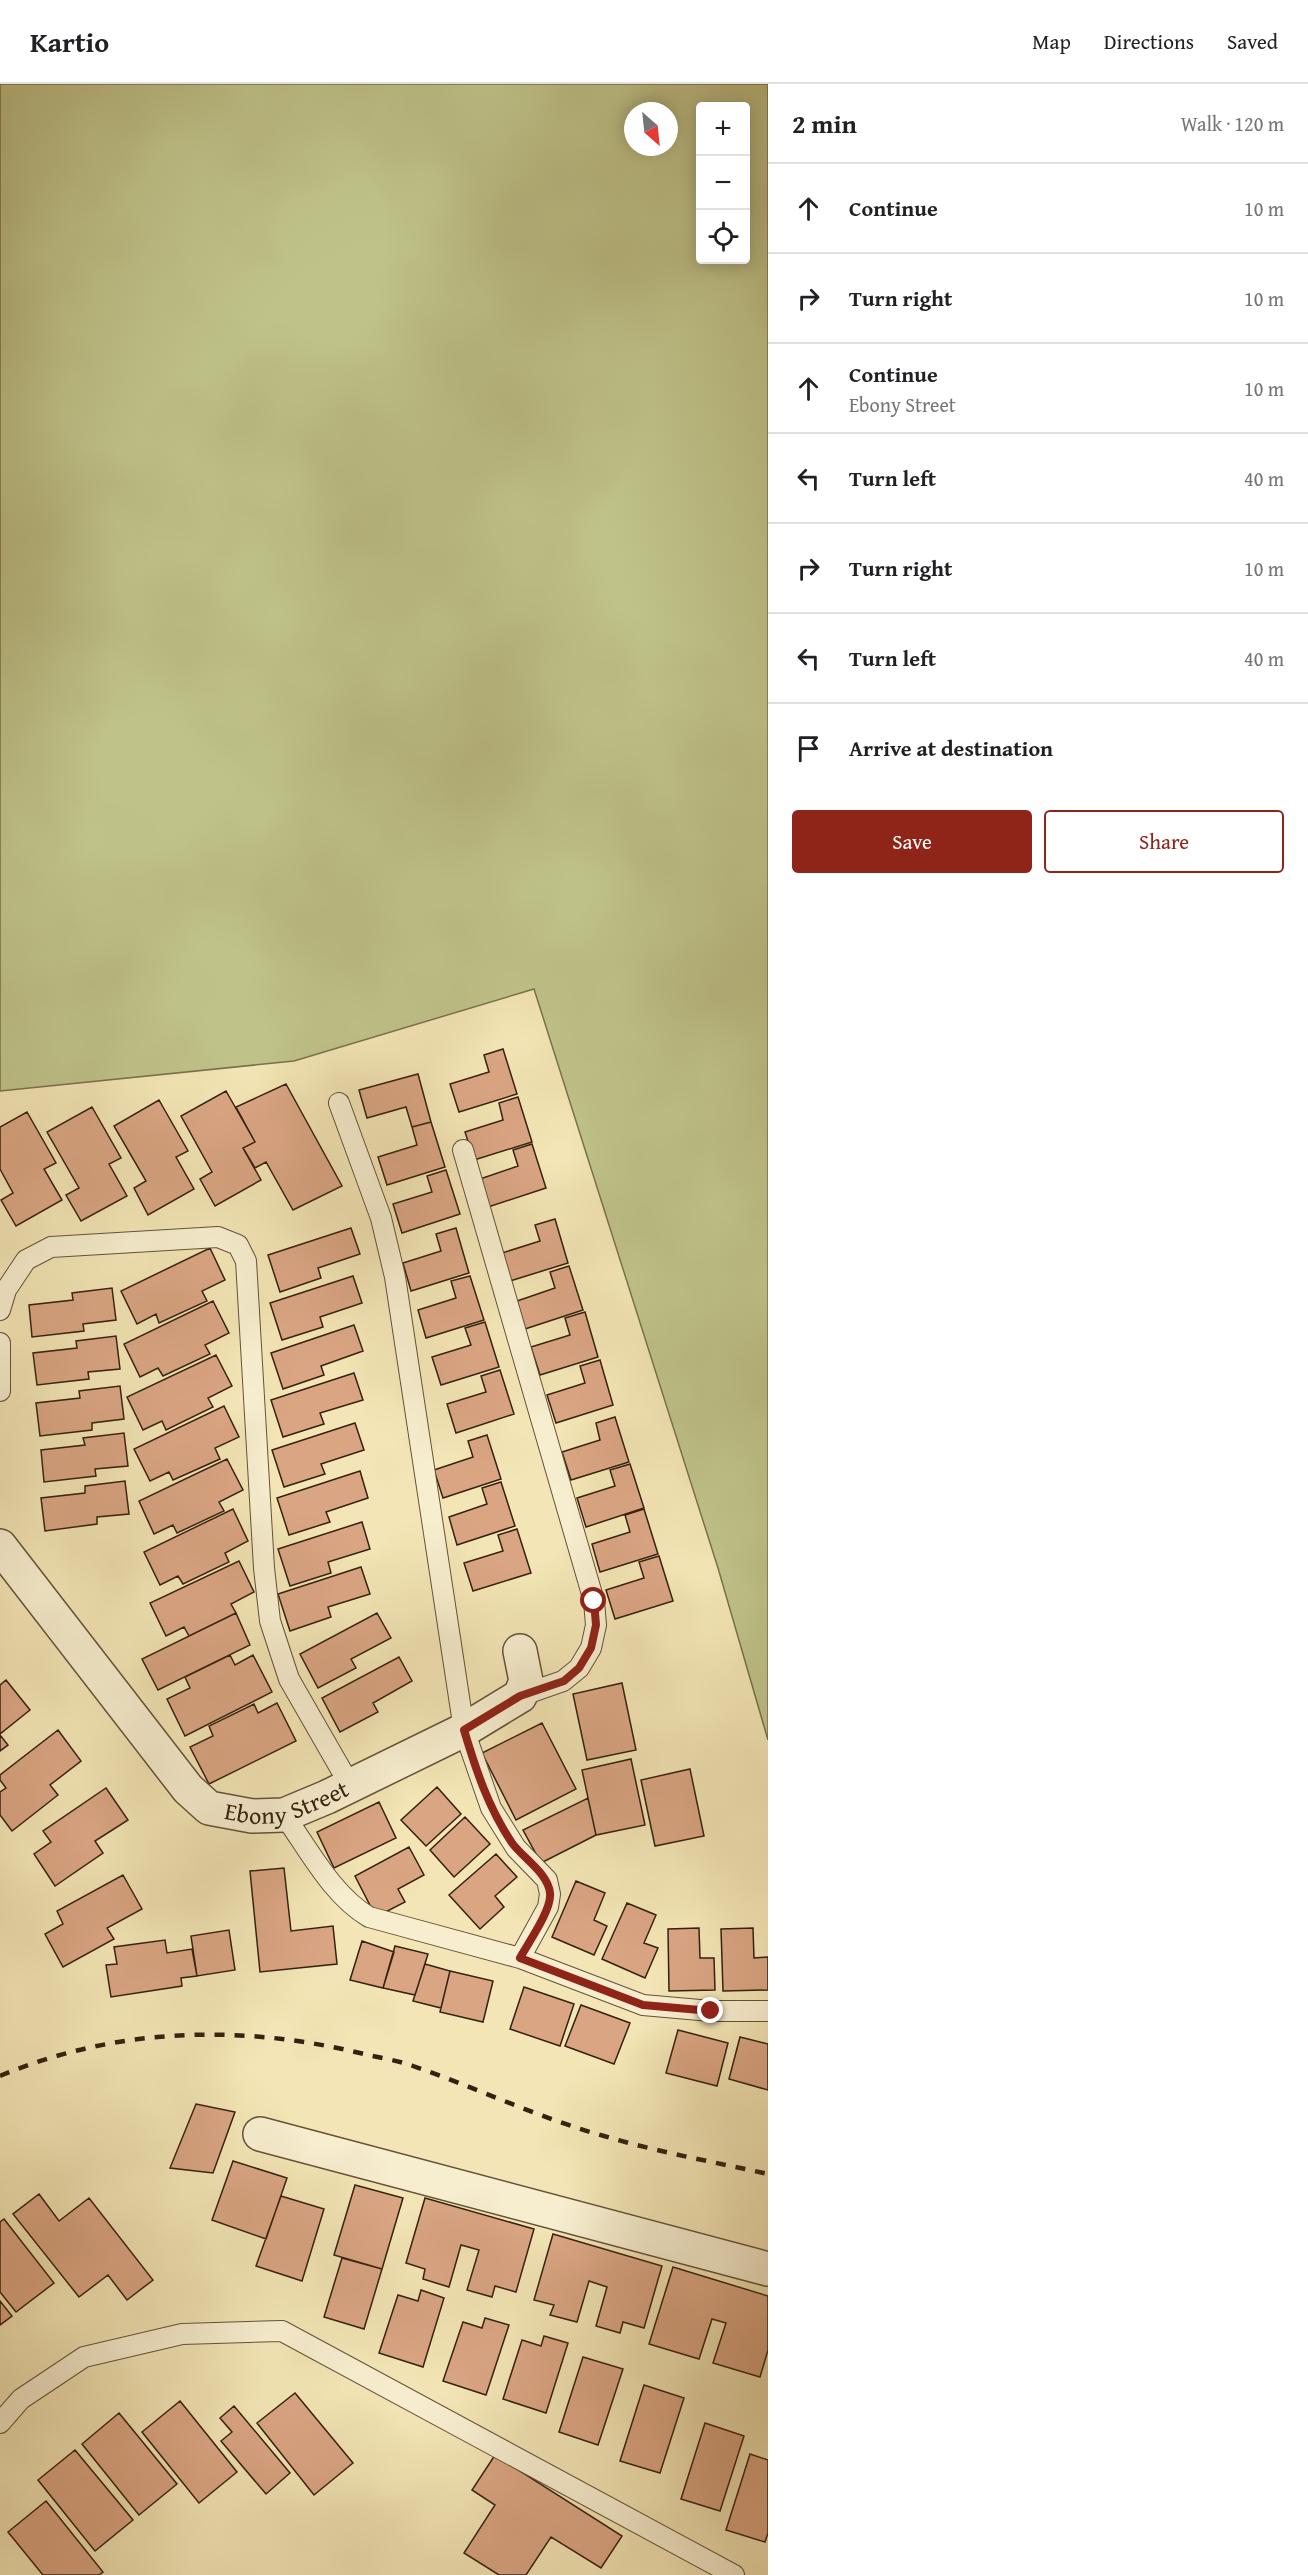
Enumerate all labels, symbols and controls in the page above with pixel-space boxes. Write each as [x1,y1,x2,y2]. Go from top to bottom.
text: Kartio [30,21,109,62]
text: Map [1032,26,1071,57]
text: Directions [1104,26,1194,57]
text: Saved [1227,26,1278,57]
north arrow [624,102,678,156]
map controls [696,102,750,264]
button: + [696,102,750,156]
text: 2 min [792,104,857,143]
text: Walk · 120 m [1181,109,1284,138]
button: − [696,156,750,210]
icon: ahead [792,192,825,225]
text: Continue [849,192,938,224]
text: 10 m [1244,194,1284,223]
button: locate [696,210,750,264]
icon: right [792,282,825,315]
text: Turn right [849,282,952,314]
text: 10 m [1244,284,1284,313]
text: Continue [849,358,938,390]
icon: ahead [792,372,825,405]
text: 10 m [1244,374,1284,403]
text: Ebony Street [849,390,956,419]
icon: left [792,462,825,495]
text: Turn left [849,462,936,494]
text: 40 m [1244,464,1284,493]
icon: right [792,552,825,585]
text: Turn right [849,552,952,584]
text: 10 m [1244,554,1284,583]
icon: left [792,642,825,675]
text: Turn left [849,642,936,674]
text: 40 m [1244,644,1284,673]
icon: arrive [792,732,825,765]
text: Arrive at destination [849,732,1053,764]
button: Save [792,810,1032,873]
button: Share [1044,810,1284,873]
route start [580,1587,606,1613]
street label: Ebony Street [222,1771,355,1833]
route end [697,1997,723,2023]

